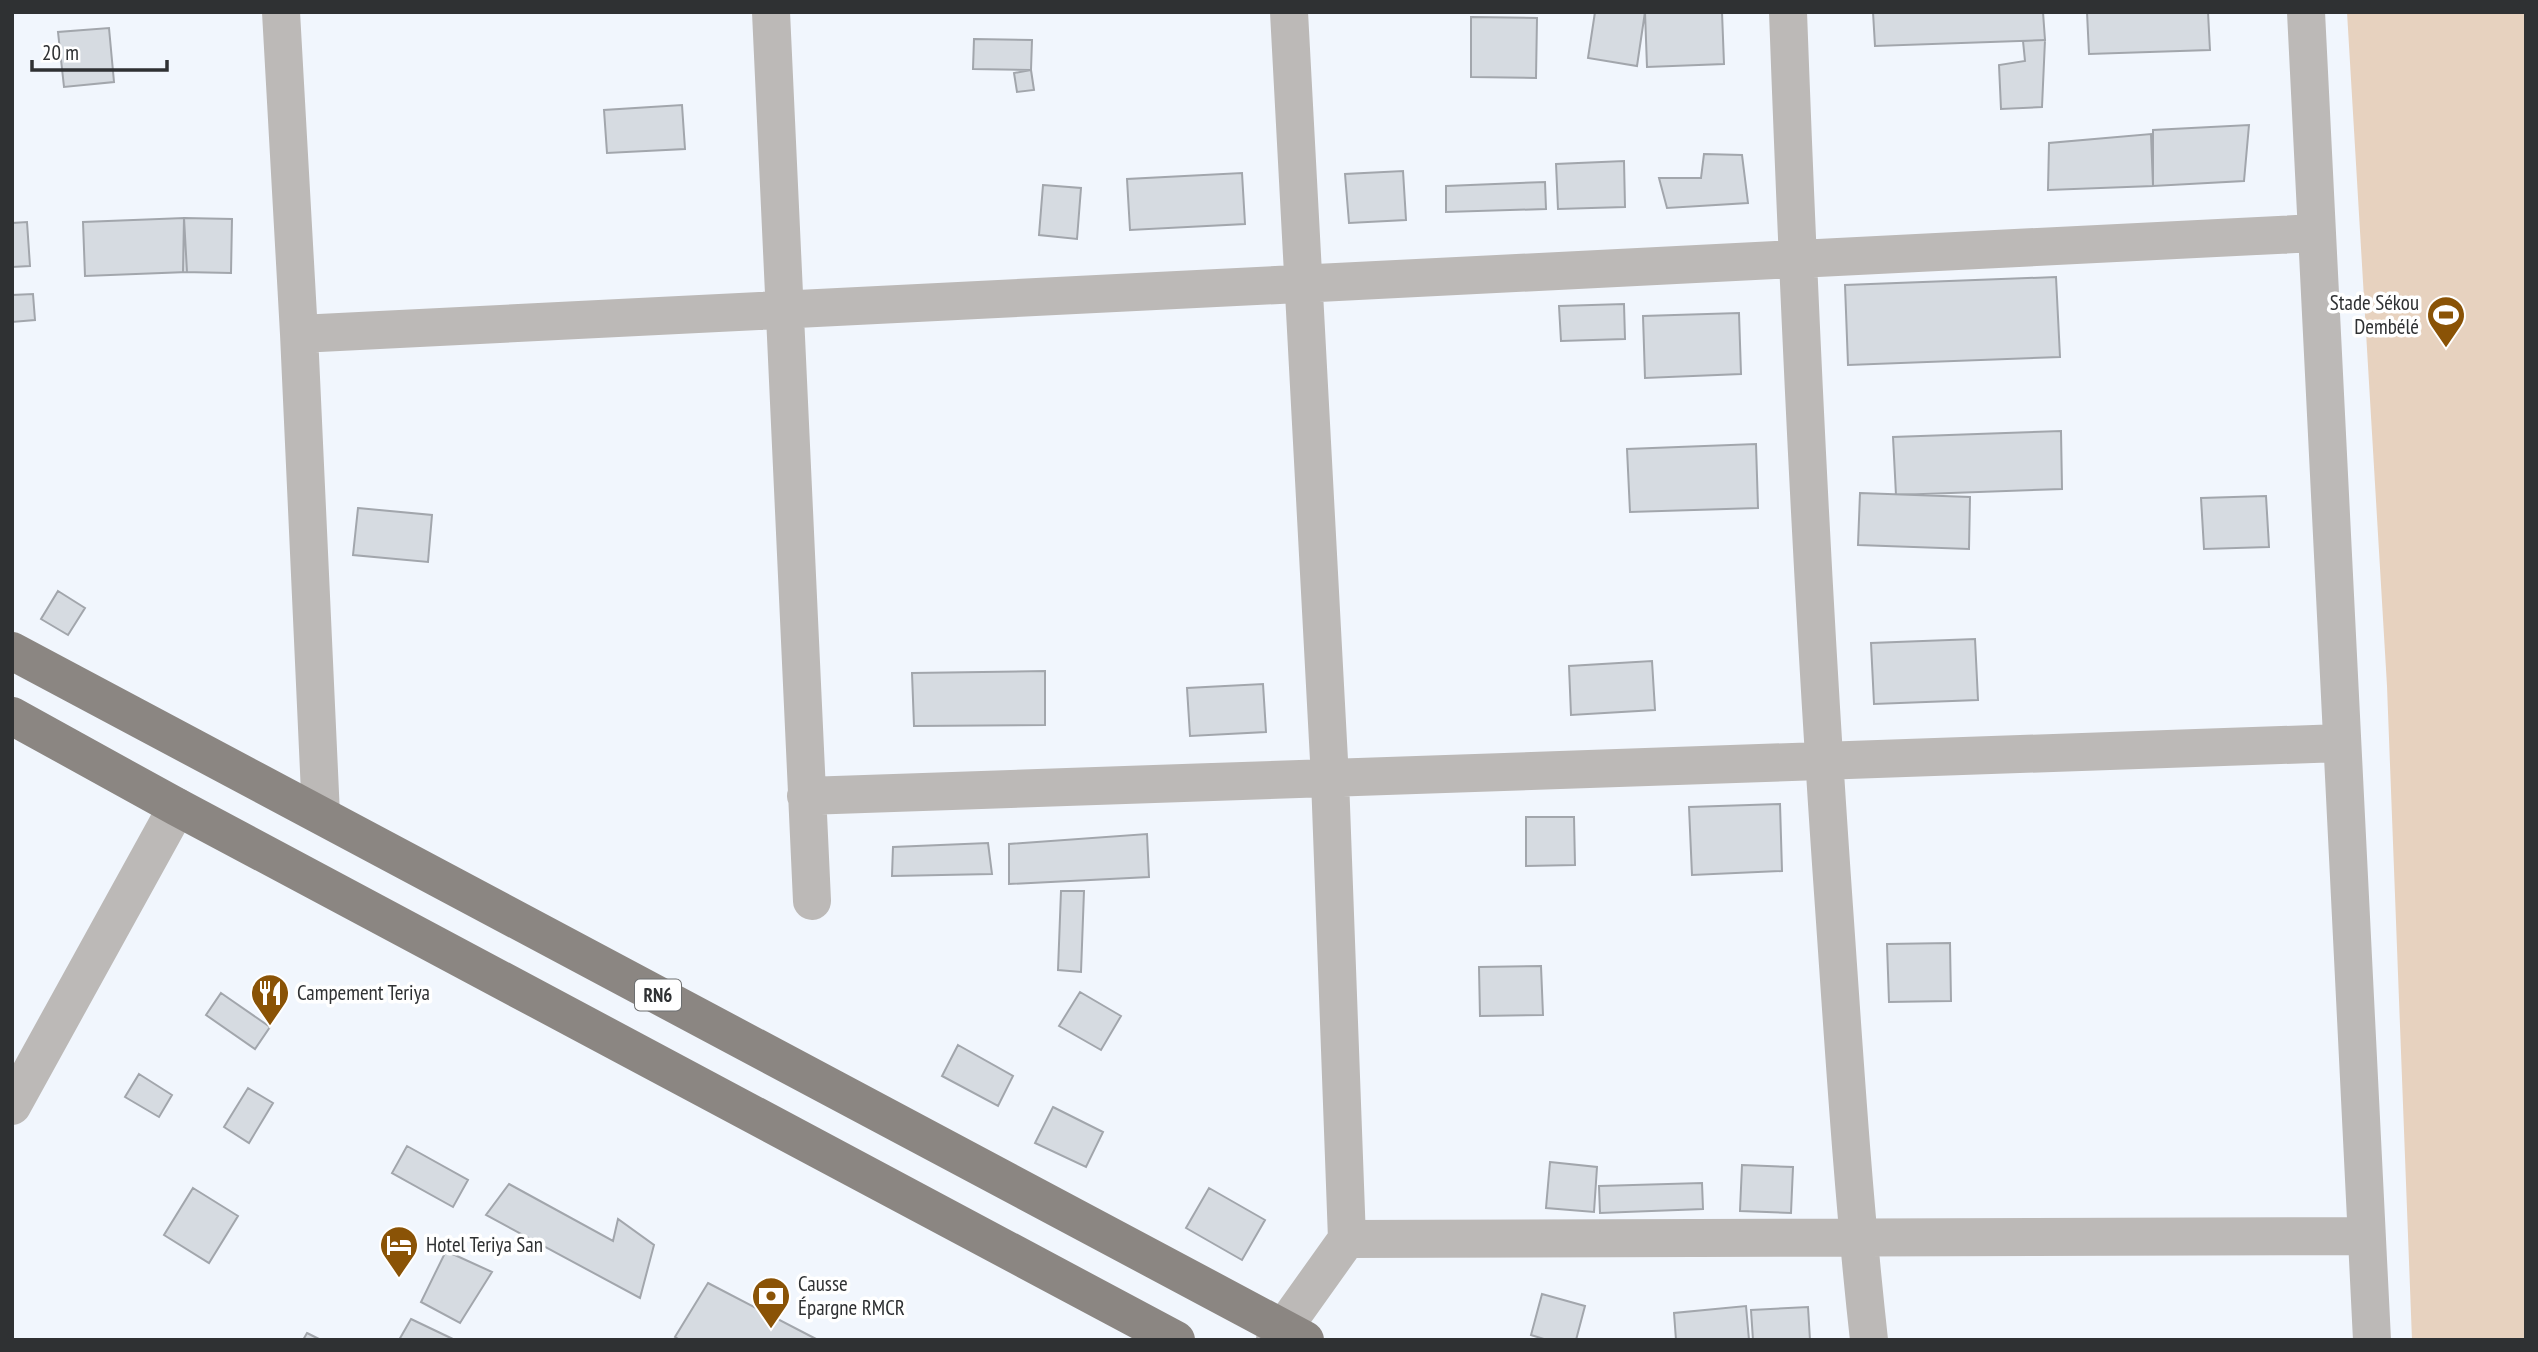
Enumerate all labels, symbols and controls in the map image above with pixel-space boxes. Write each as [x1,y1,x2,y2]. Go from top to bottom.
scale bar [32,28,166,72]
text: 20 m [42,39,79,66]
place label: Stade Sékou Dembélé [2330,289,2419,340]
sports icon: Stade Sékou Dembélé [2425,294,2467,349]
restaurant icon: Campement Teriya [249,972,291,1027]
place label: Campement Teriya [297,979,430,1006]
road number: RN6 [635,979,681,1010]
hotel icon: Hotel Teriya San [378,1224,420,1279]
place label: Hotel Teriya San [426,1231,543,1258]
place label: Causse Épargne RMCR [798,1270,905,1321]
bank icon: Causse Épargne RMCR [750,1275,792,1330]

